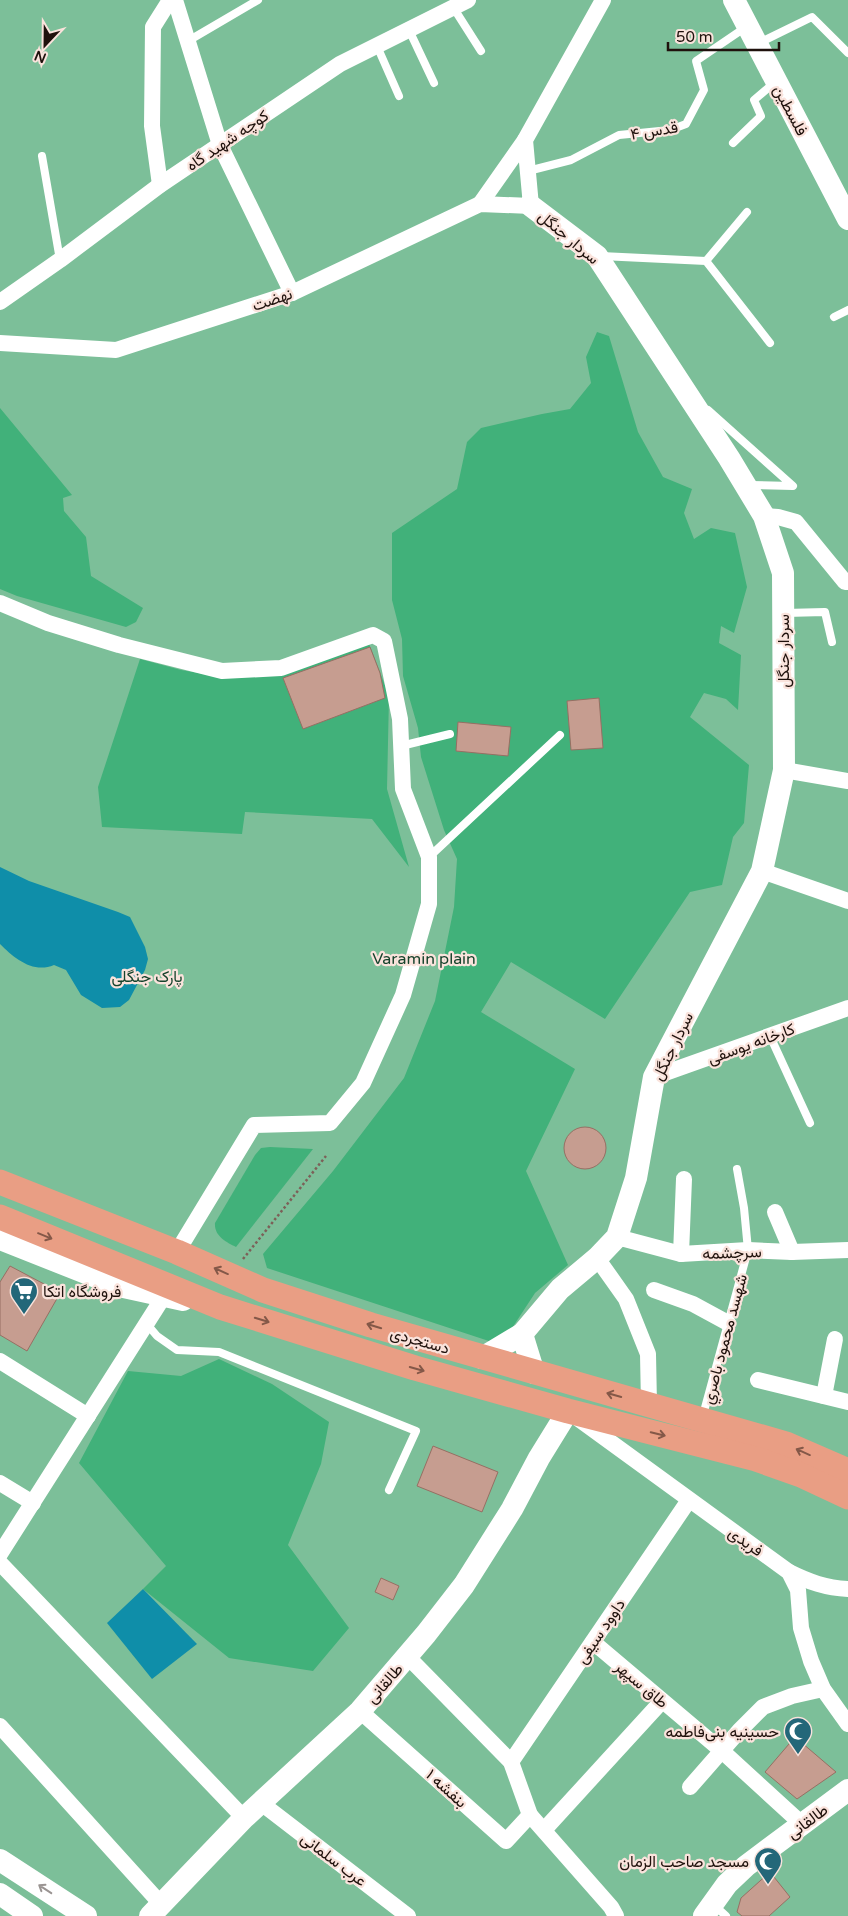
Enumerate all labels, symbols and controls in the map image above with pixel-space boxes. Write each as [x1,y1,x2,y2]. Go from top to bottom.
north arrow [20,20,70,70]
scale bar [668,20,779,52]
text: 50 m [676,28,713,46]
text: N [32,47,49,67]
street label: فلسطین [768,82,812,139]
street label: کوچه شهید گاه [183,106,273,177]
street label: قدس ۴ [629,117,679,145]
street label: سردار جنگل [534,206,603,269]
street label: نهضت [250,284,295,316]
street label: سردار جنگل [774,614,794,688]
park label: Varamin plain [372,949,476,969]
park label: پارک جنگلی [111,967,183,988]
street label: سردار جنگل [648,1009,698,1084]
street label: کارخانه یوسفی [705,1019,798,1069]
one-way arrow [37,1232,52,1241]
street label: سرچشمه [702,1242,762,1265]
one-way arrow [214,1266,229,1276]
street label: شهسد محمود باصري [698,1272,755,1407]
supermarket icon: فروشگاه اتکا [9,1276,39,1315]
place label: فروشگاه اتکا [43,1282,121,1302]
one-way arrow [253,1316,269,1326]
one-way arrow [366,1321,382,1331]
street label: دستجردی [388,1323,452,1359]
one-way arrow [408,1364,424,1374]
one-way arrow [607,1390,623,1400]
one-way arrow [649,1430,665,1440]
one-way arrow [796,1446,811,1456]
street label: فریدی [724,1523,767,1561]
street label: داوود سیفی [572,1595,630,1668]
street label: طاق سپهر [609,1656,672,1714]
street label: طالقانی [362,1660,407,1708]
mosque icon: حسینیه بنی‌فاطمه [783,1716,813,1755]
place label: حسینیه بنی‌فاطمه [665,1722,779,1742]
street label: بنفشه ۱ [422,1765,471,1812]
street label: طالقانی [783,1800,832,1844]
street label: عرب سلمانی [296,1829,370,1891]
mosque icon: مسجد صاحب الزمان [753,1846,783,1885]
place label: مسجد صاحب الزمان [619,1852,749,1872]
one-way arrow [38,1884,52,1895]

